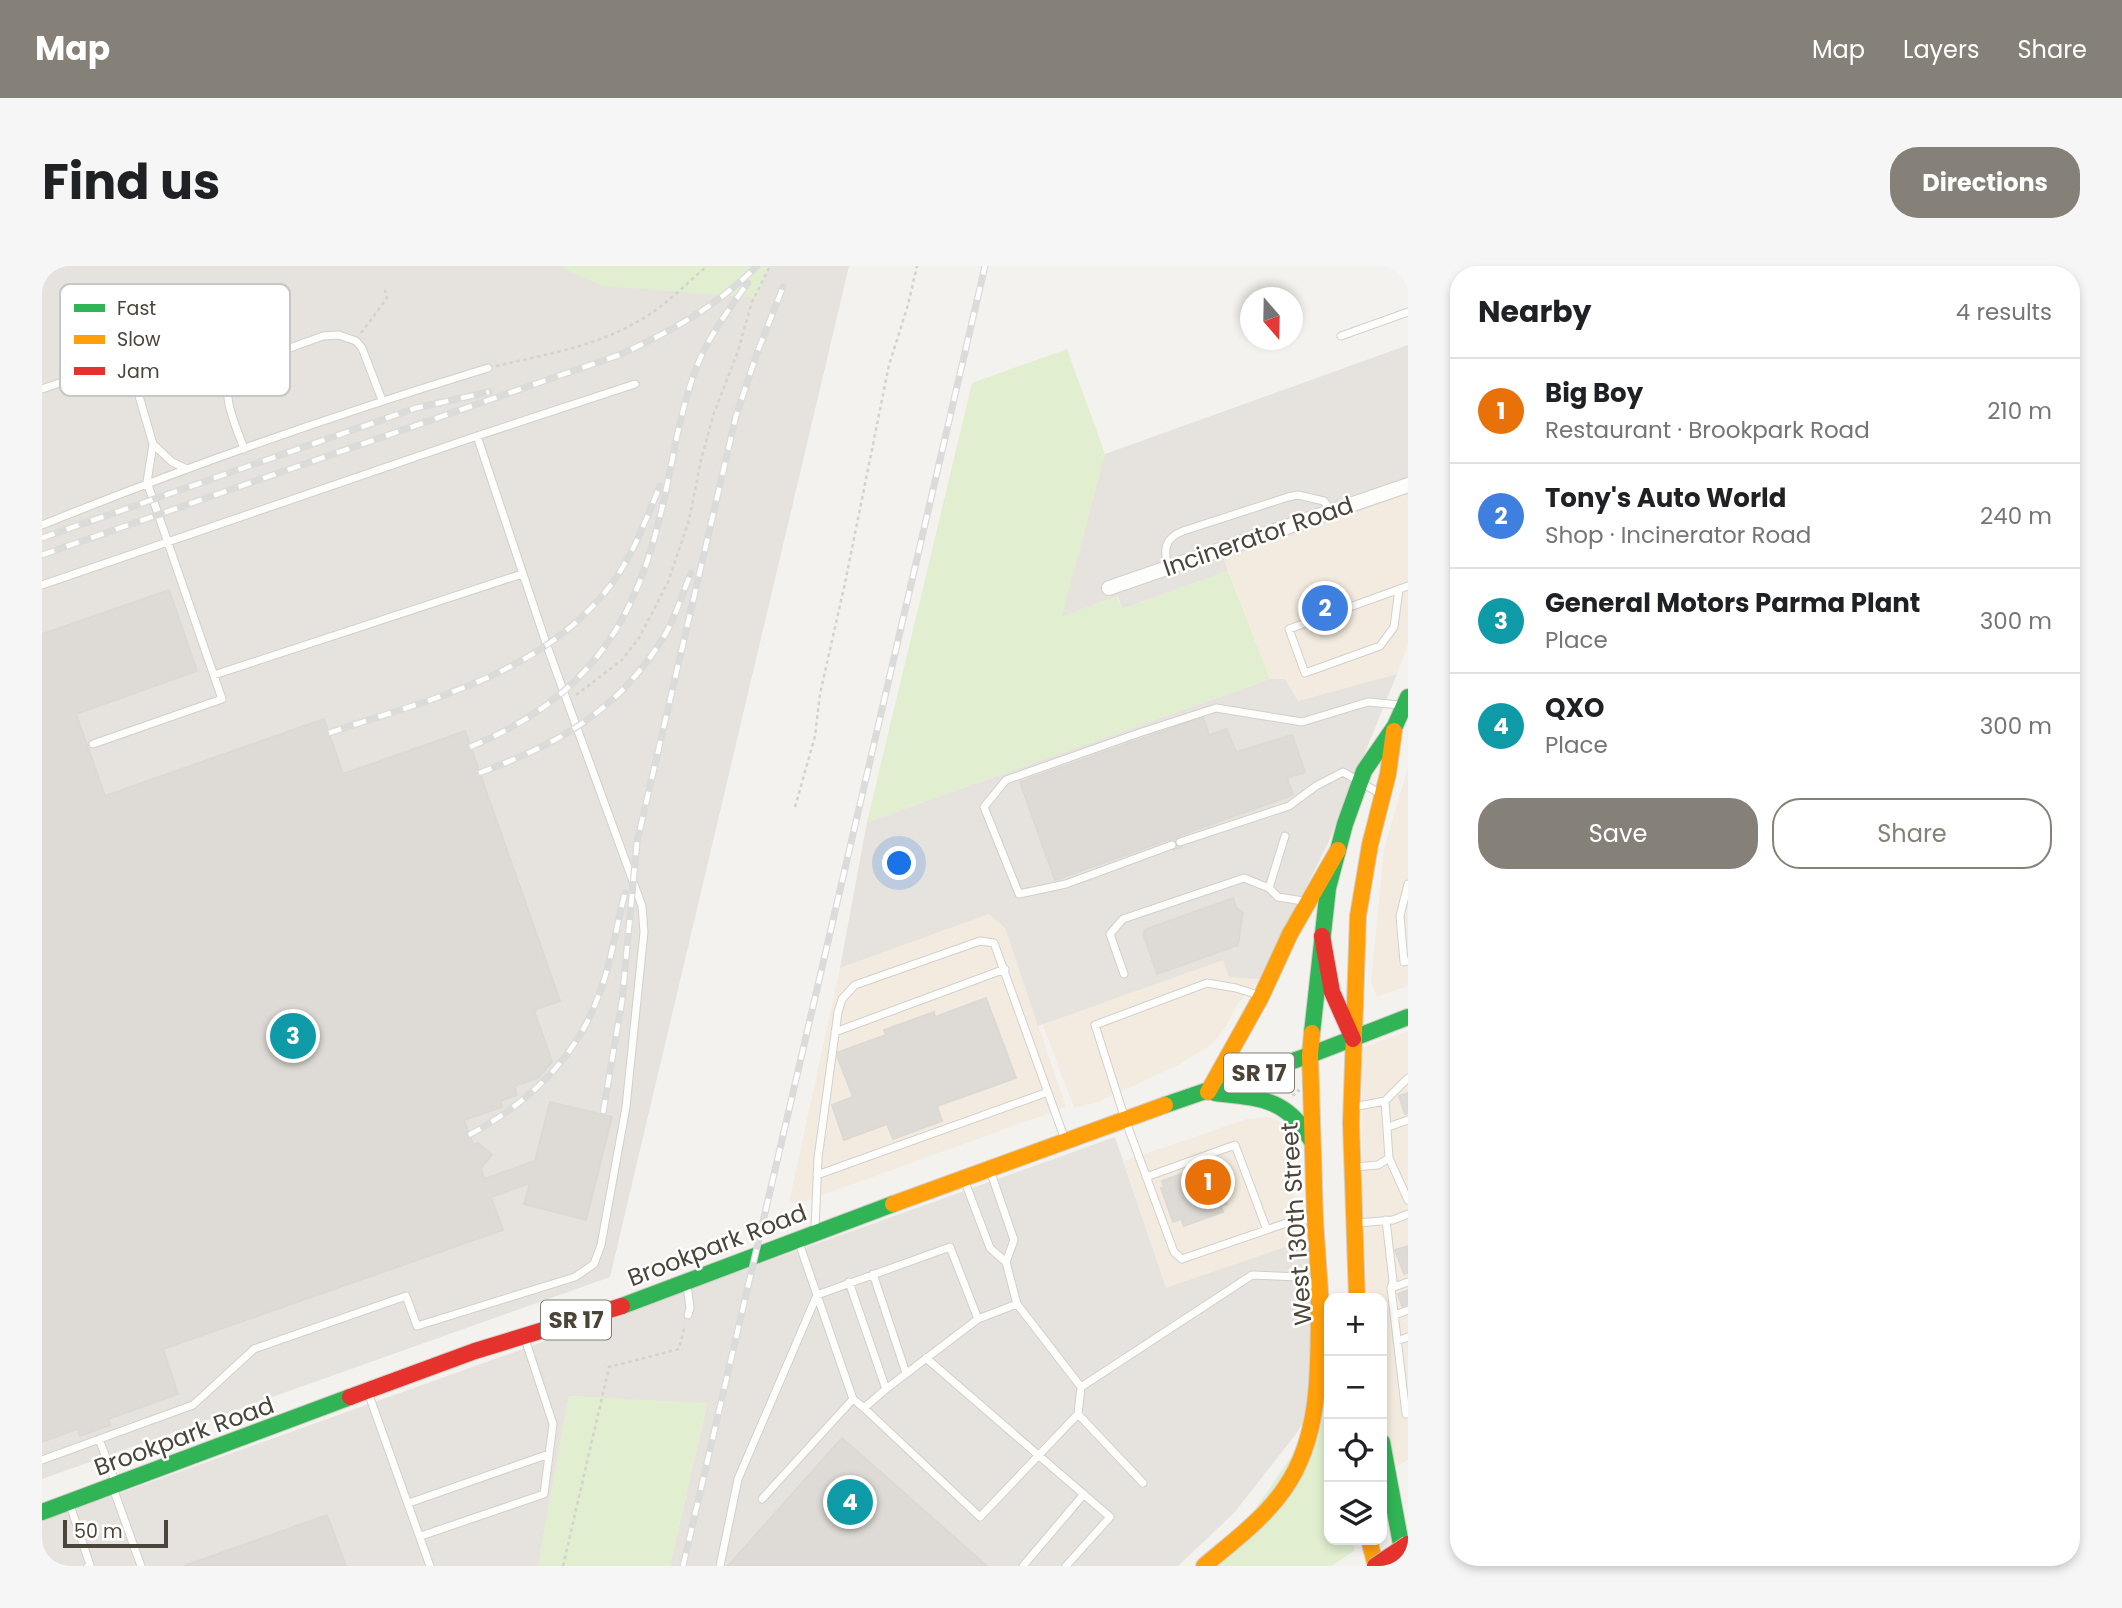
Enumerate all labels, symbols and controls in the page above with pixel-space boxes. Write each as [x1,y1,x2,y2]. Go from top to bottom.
text: Map [35,25,110,72]
text: Map [1812,33,1865,66]
text: Layers [1903,33,1979,66]
text: Share [2017,33,2087,66]
button: Directions [1890,147,2080,218]
text: Find us [42,148,220,216]
legend [60,284,290,396]
north arrow [1240,287,1303,350]
text: Nearby [1478,290,1592,333]
text: Fast [117,295,156,322]
text: 4 results [1956,296,2052,328]
text: Slow [117,326,161,353]
text: Jam [117,358,159,385]
text: Big Boy [1545,375,1643,411]
text: 1 [1497,395,1505,427]
text: 210 m [1987,395,2052,427]
text: Restaurant · Brookpark Road [1545,414,1870,446]
text: Tony's Auto World [1545,480,1786,516]
street label: Incinerator Road [1159,488,1357,584]
text: 2 [1494,500,1508,532]
text: 240 m [1980,500,2052,532]
text: Shop · Incinerator Road [1545,519,1811,551]
pin: 2 [1302,582,1348,634]
text: General Motors Parma Plant [1545,585,1920,621]
text: 3 [1494,605,1508,637]
text: 300 m [1980,605,2052,637]
text: Place [1545,624,1608,656]
text: QXO [1545,690,1605,726]
text: 4 [1493,710,1509,742]
text: 300 m [1980,710,2052,742]
text: Place [1545,729,1608,761]
button: Save [1478,798,1758,869]
button: Share [1772,798,2052,869]
your location [882,846,916,880]
pin: 3 [270,1010,316,1062]
road number: SR 17 [1224,1054,1294,1093]
street label: West 130th Street [1272,1121,1320,1327]
pin: 1 [1185,1156,1231,1208]
street label: Brookpark Road [623,1196,811,1294]
map controls [1324,1293,1387,1545]
button: + [1324,1293,1387,1356]
road number: SR 17 [541,1301,611,1340]
button: − [1324,1356,1387,1419]
street label: Brookpark Road [89,1388,279,1484]
button: locate [1324,1419,1387,1482]
pin: 4 [827,1476,873,1528]
button: layers [1324,1482,1387,1545]
scale bar [63,1517,168,1549]
text: 50 m [74,1518,123,1545]

